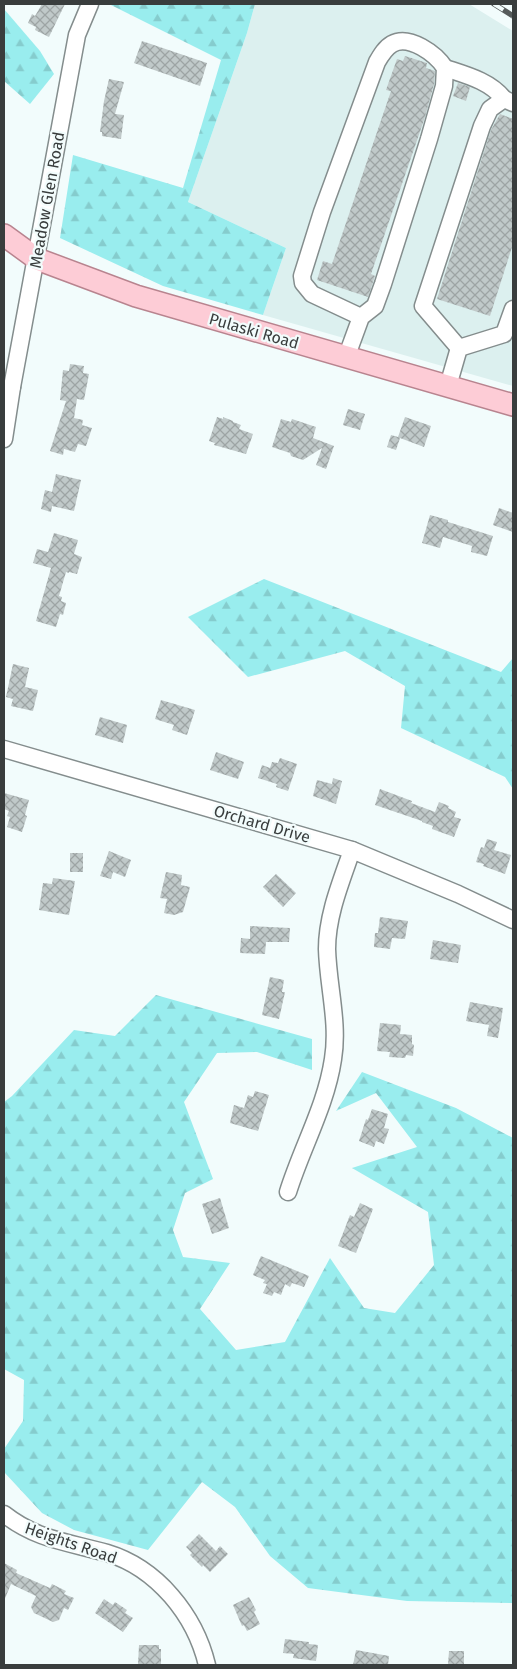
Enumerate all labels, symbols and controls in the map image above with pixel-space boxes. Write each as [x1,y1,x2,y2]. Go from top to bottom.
street label: Meadow Glen Road [26,130,68,270]
street label: Pulaski Road [207,309,301,353]
street label: Orchard Drive [212,801,312,847]
street label: Heights Road [22,1518,120,1568]

